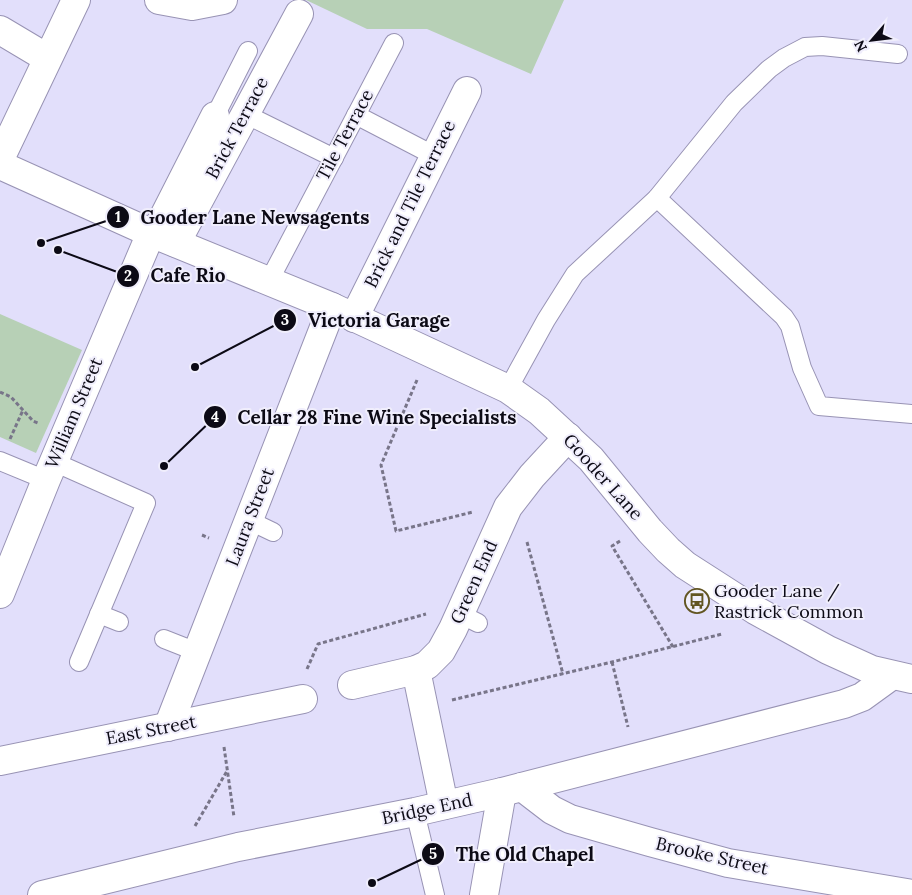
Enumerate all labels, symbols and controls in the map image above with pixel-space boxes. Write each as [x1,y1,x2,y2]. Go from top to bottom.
north arrow [847,15,897,65]
text: N [850,37,871,55]
street label: Brick Terrace [200,73,273,183]
street label: Tile Terrace [311,85,378,184]
street label: Brick and Tile Terrace [359,116,460,291]
callout: Gooder Lane Newsagents [105,200,379,234]
text: Gooder Lane Newsagents [140,205,370,229]
text: 1 [115,207,121,226]
callout: Cafe Rio [116,259,236,293]
text: Cafe Rio [150,263,226,287]
text: 2 [124,266,132,285]
callout: Victoria Garage [273,303,460,337]
text: Victoria Garage [308,308,450,332]
text: 3 [281,310,289,329]
street label: William Street [40,354,107,472]
callout: Cellar 28 Fine Wine Specialists [203,400,527,434]
text: Cellar 28 Fine Wine Specialists [237,405,517,429]
text: 4 [211,407,219,426]
street label: Gooder Lane [558,429,648,525]
street label: Laura Street [220,464,279,569]
street label: Green End [445,536,502,627]
place label: Gooder Lane / Rastrick Common [714,579,864,623]
bus stop icon: Gooder Lane / Rastrick Common [684,588,710,614]
street label: East Street [104,709,198,750]
street label: Bridge End [380,788,474,829]
street label: Brooke Street [654,831,771,880]
callout: The Old Chapel [421,837,604,871]
text: The Old Chapel [456,842,594,866]
text: 5 [429,844,437,863]

